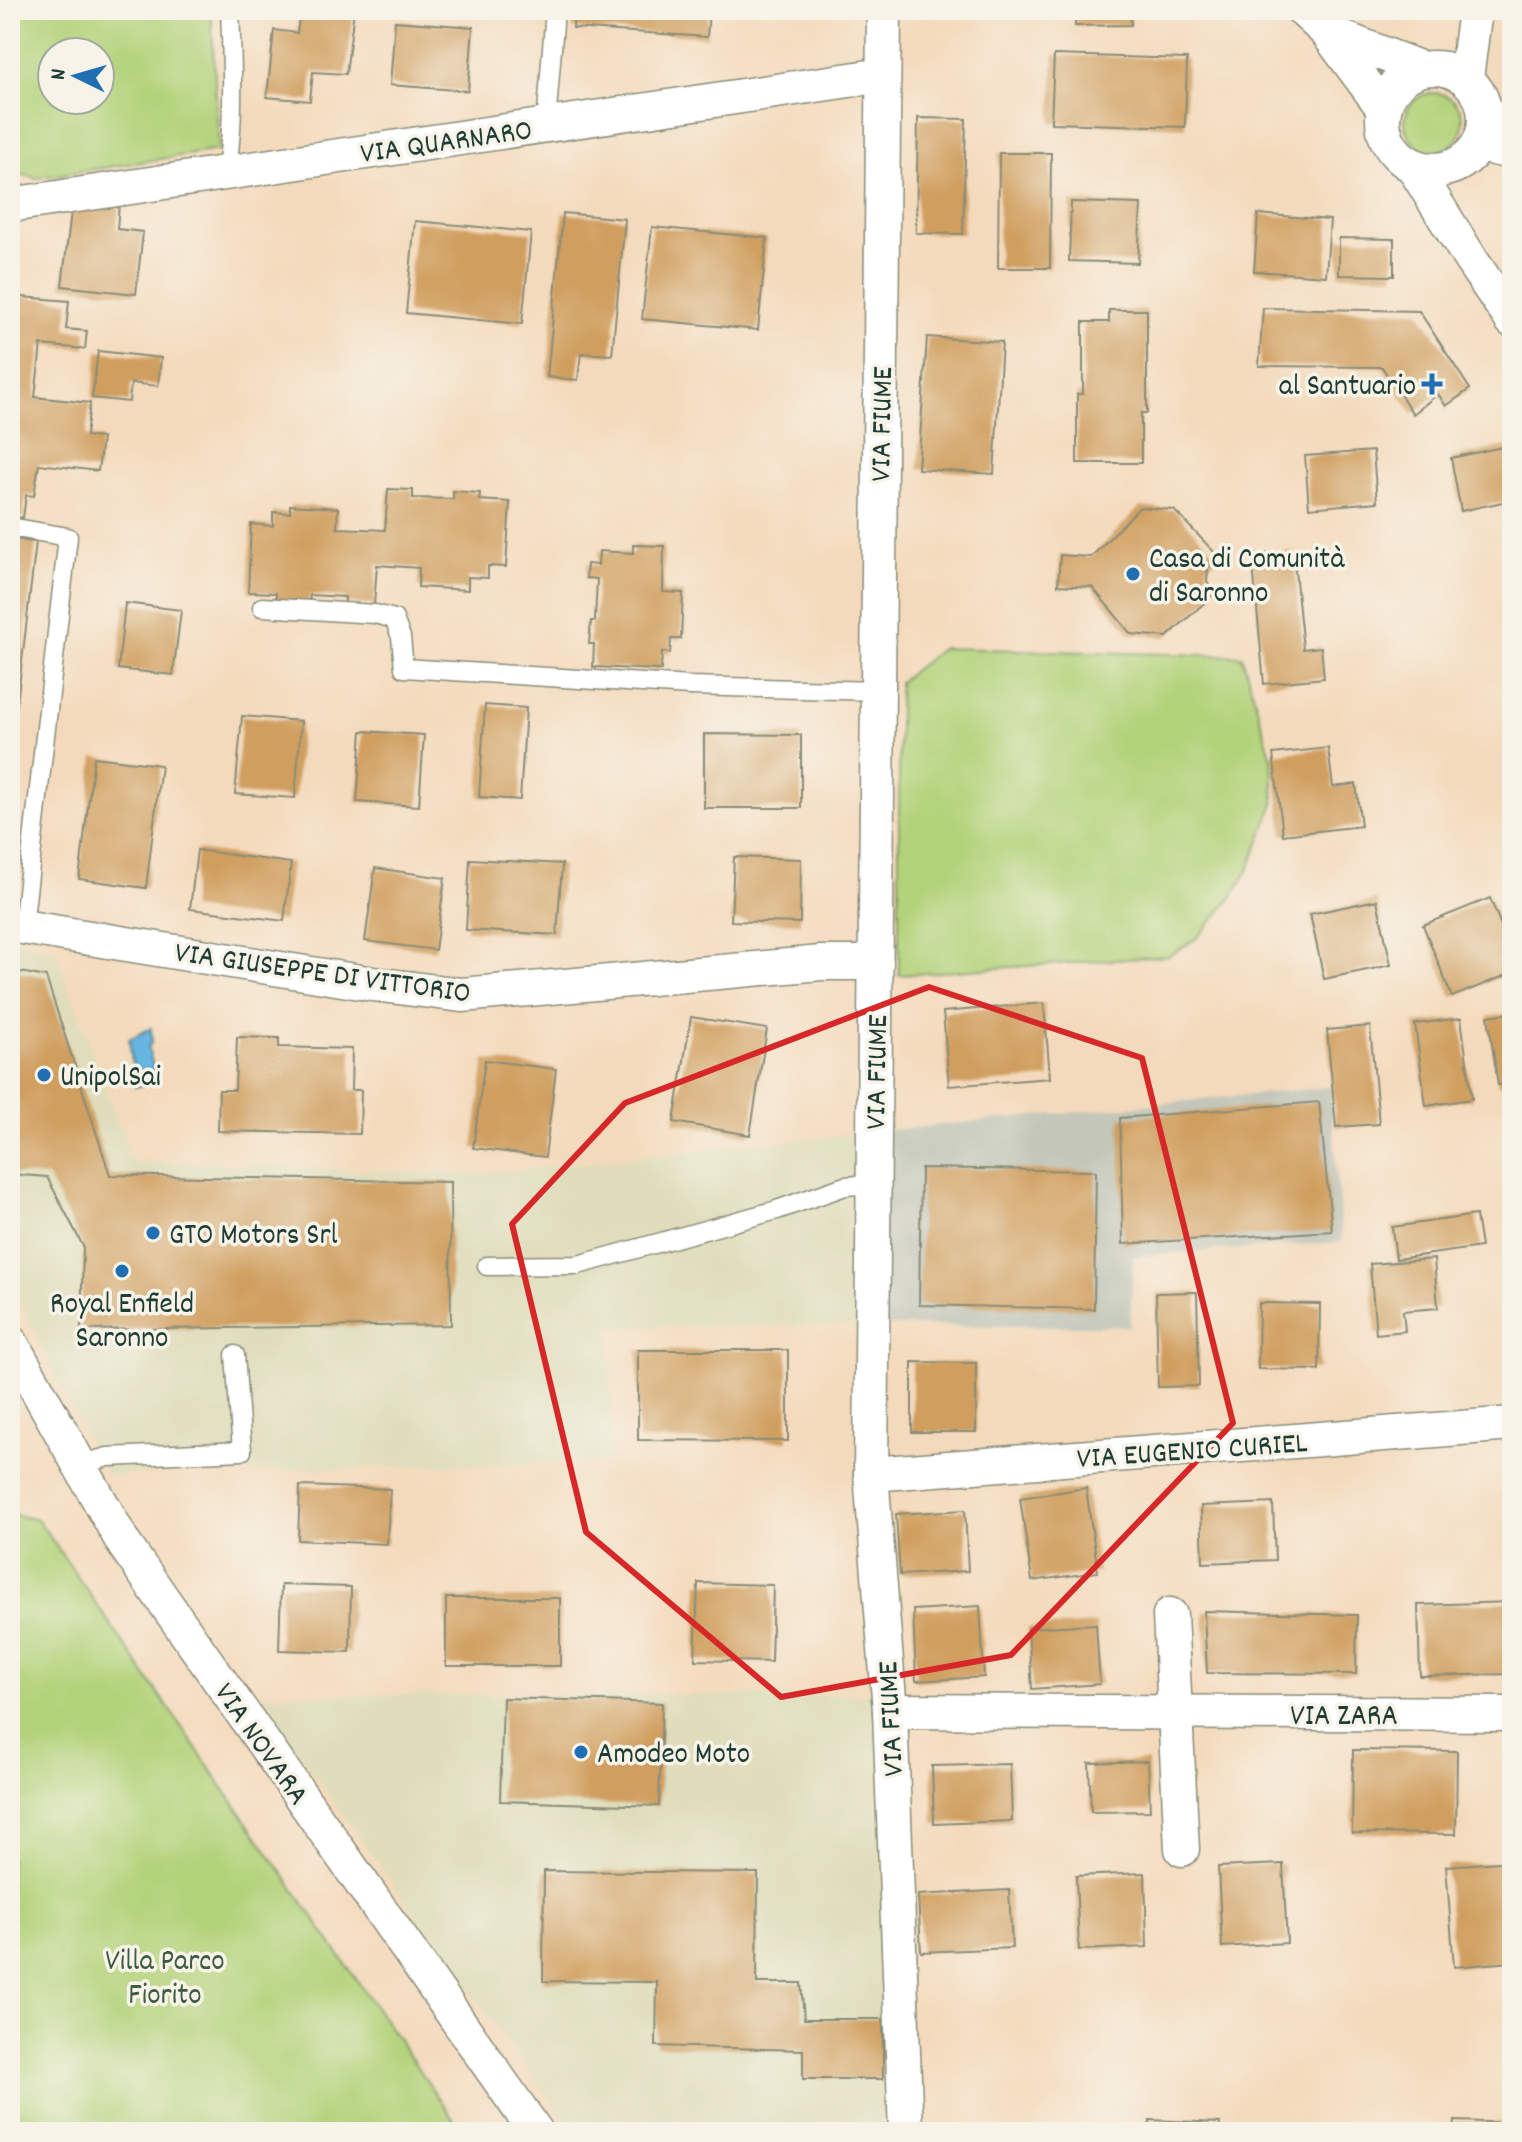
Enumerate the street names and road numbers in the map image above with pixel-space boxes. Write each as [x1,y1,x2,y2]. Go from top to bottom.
street label: VIA QUARNARO [358,111,535,178]
street label: VIA FIUME [862,366,907,482]
street label: VIA GIUSEPPE DI VITTORIO [172,933,473,1017]
street label: VIA FIUME [857,1014,902,1130]
street label: VIA EUGENIO CURIEL [1076,1424,1309,1483]
street label: VIA FIUME [869,1660,918,1777]
street label: VIA NOVARA [201,1676,317,1816]
street label: VIA ZARA [1290,1697,1398,1740]

